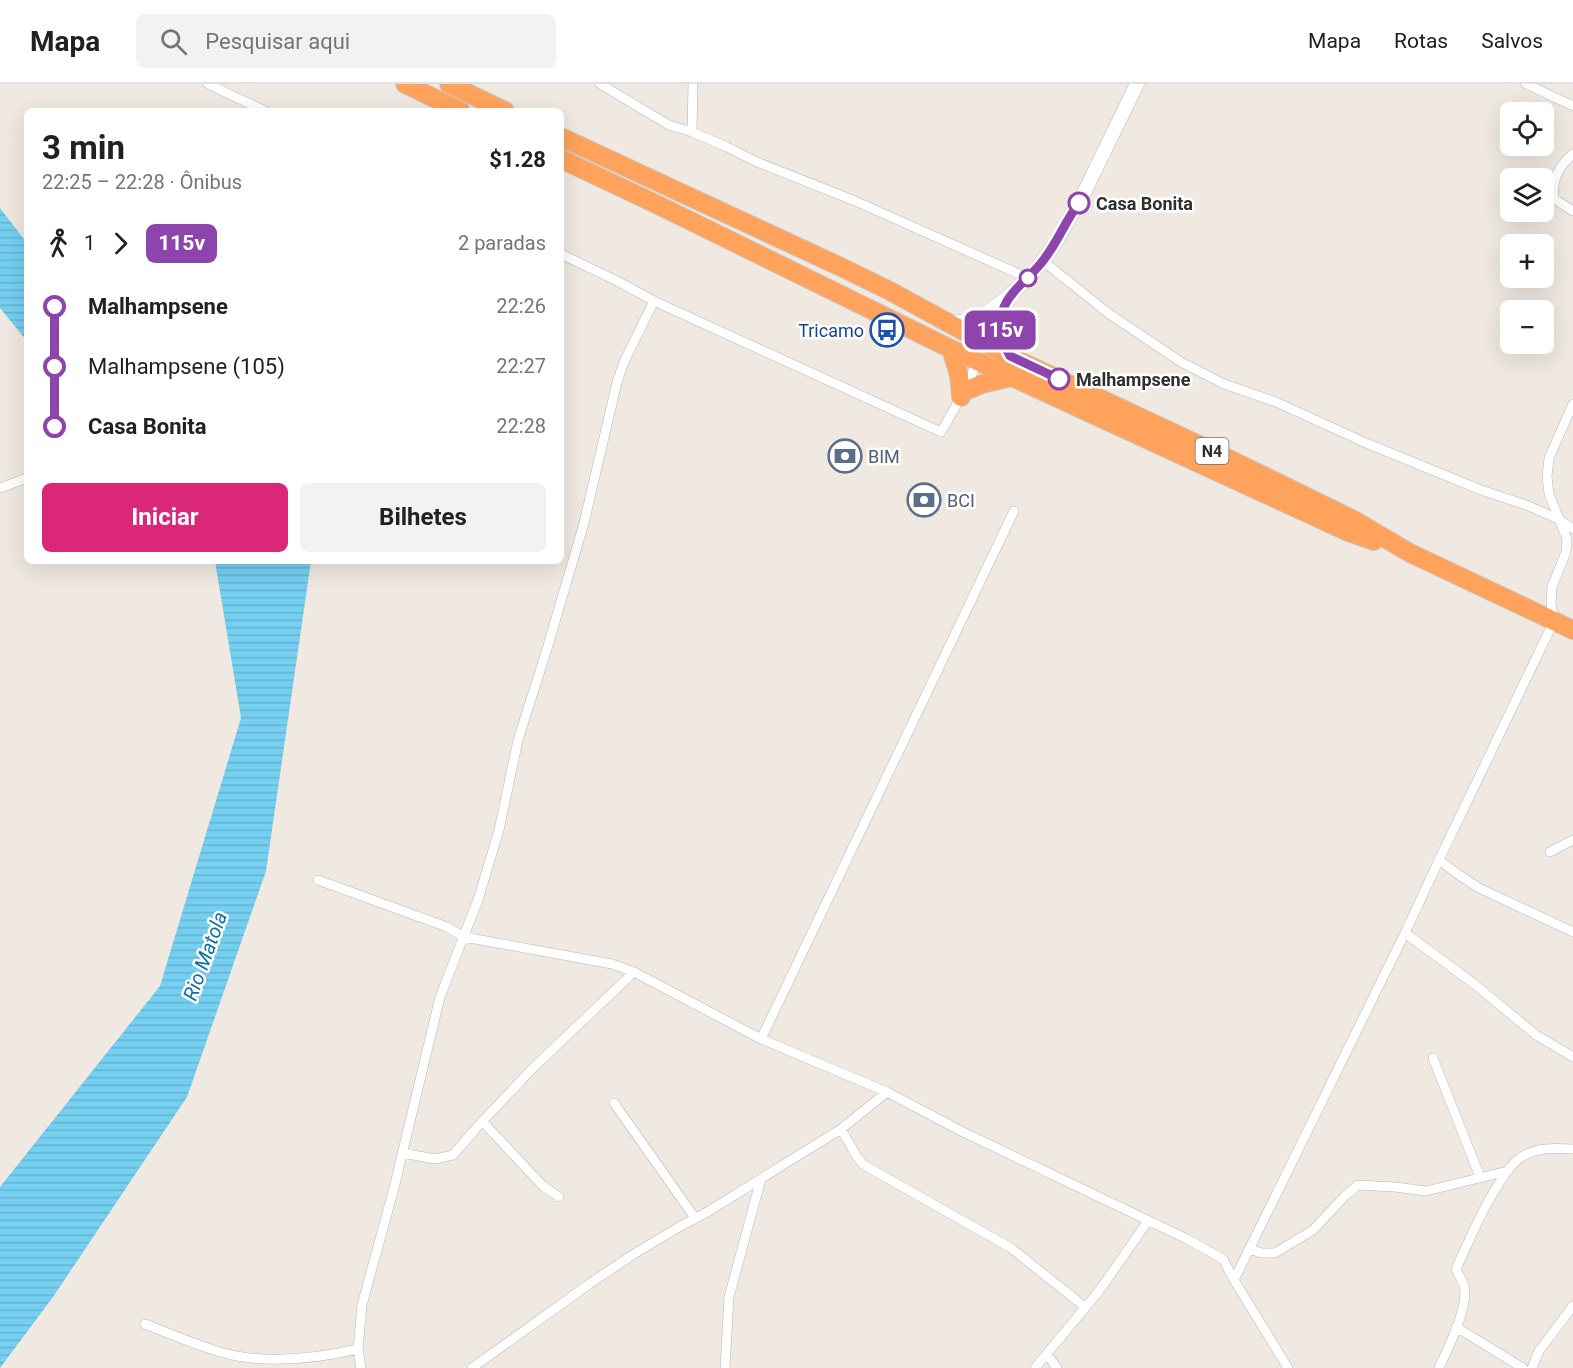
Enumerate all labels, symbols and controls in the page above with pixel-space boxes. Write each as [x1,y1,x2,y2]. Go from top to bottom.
search box [136,14,556,68]
text: Mapa [30,25,100,58]
icon: search [157,25,190,58]
text: Pesquisar aqui [205,29,350,54]
text: Mapa [1308,29,1361,53]
text: Rotas [1394,29,1448,53]
text: Salvos [1481,29,1543,53]
map controls [1500,102,1554,354]
button: locate [1500,102,1554,156]
text: 3 min [42,128,125,167]
text: $1.28 [489,147,546,172]
button: layers [1500,168,1554,222]
text: 22:25 – 22:28 · Ônibus [42,170,242,194]
marker: Casa Bonita [1068,192,1090,214]
place label: Casa Bonita [1096,193,1193,214]
icon: walk [42,227,75,260]
icon: forward [104,227,137,260]
text: 1 [84,231,95,255]
text: 115v [158,231,205,255]
text: 2 paradas [458,231,546,255]
button: + [1500,234,1554,288]
unlabelled marker [1019,269,1037,287]
text: Malhampsene [88,294,228,319]
text: 22:26 [496,294,546,318]
button: − [1500,300,1554,354]
line badge: 115v [958,310,1042,350]
bus stop icon: Tricamo [869,312,905,348]
text: 115v [977,318,1023,342]
place label: Tricamo [798,320,864,341]
text: Malhampsene (105) [88,354,285,379]
text: 22:27 [496,354,546,378]
marker: Malhampsene [1048,368,1070,390]
place label: Malhampsene [1076,369,1191,390]
text: Casa Bonita [88,414,207,439]
text: 22:28 [496,414,546,438]
bank icon: BIM [827,438,863,474]
road number: N4 [1196,438,1228,464]
place label: BIM [868,446,900,467]
bank icon: BCI [906,482,942,518]
button: Iniciar [42,483,288,552]
button: Bilhetes [300,483,546,552]
place label: BCI [947,490,975,511]
water label: Rio Matola [178,908,232,1004]

